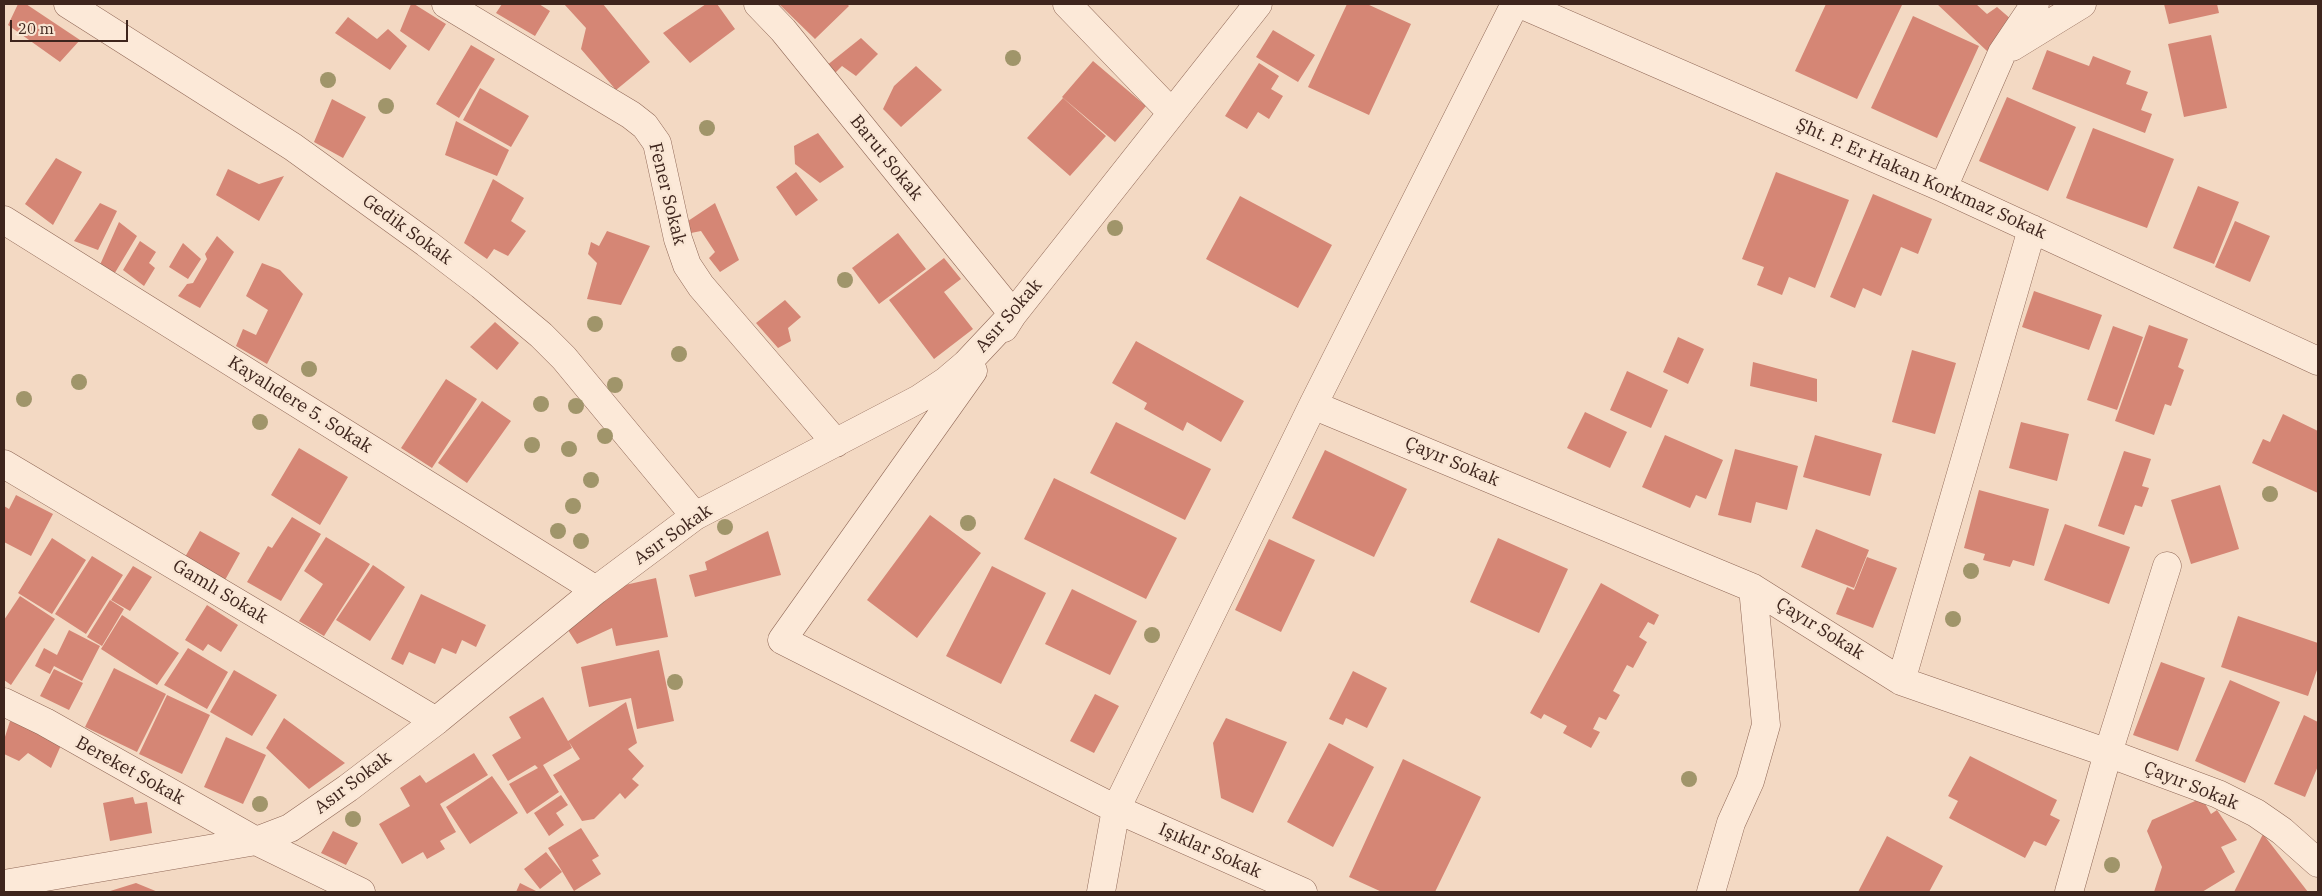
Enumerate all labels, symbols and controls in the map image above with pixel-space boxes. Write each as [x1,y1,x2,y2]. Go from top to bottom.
scale bar [12,10,130,42]
text: 20 m [18,19,54,38]
street label: Barut Sokak [845,111,927,205]
street label: Şht. P. Er Hakan Korkmaz Sokak [1792,114,2050,244]
street label: Fener Sokak [644,140,690,248]
street label: Gedik Sokak [358,190,456,270]
street label: Asır Sokak [971,275,1047,357]
street label: Kayalıdere 5. Sokak [224,352,376,458]
street label: Çayır Sokak [1402,432,1502,492]
street label: Asır Sokak [630,500,716,570]
street label: Gamlı Sokak [169,555,271,629]
street label: Çayır Sokak [1772,593,1868,665]
street label: Bereket Sokak [72,732,188,810]
street label: Asır Sokak [310,747,396,819]
street label: Çayır Sokak [2141,757,2241,815]
street label: Işıklar Sokak [1155,819,1265,883]

